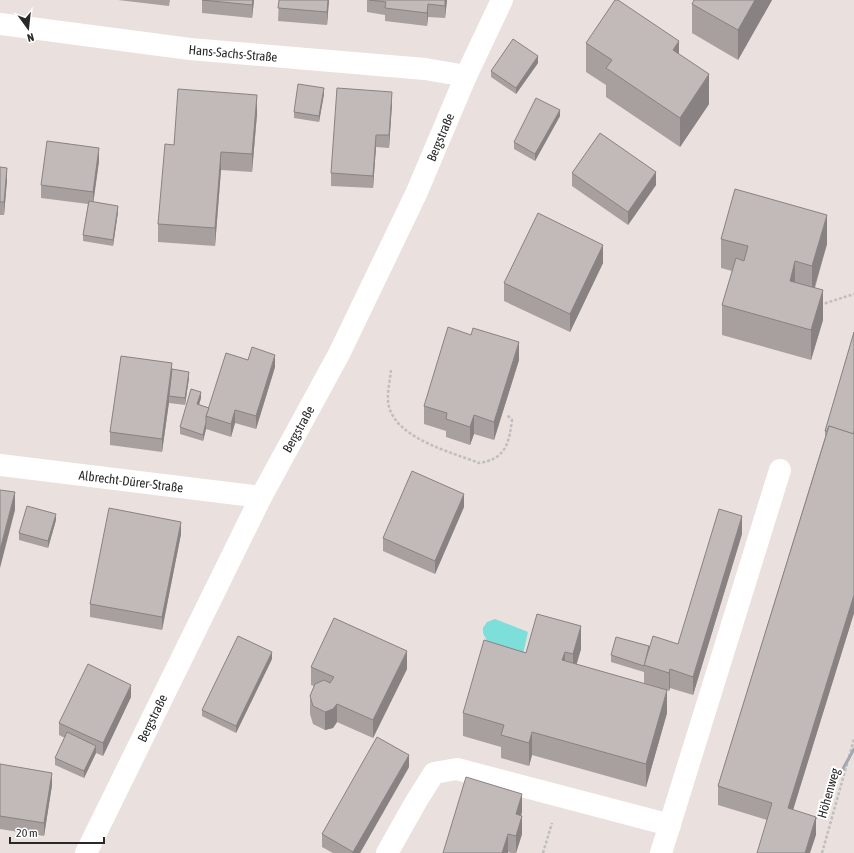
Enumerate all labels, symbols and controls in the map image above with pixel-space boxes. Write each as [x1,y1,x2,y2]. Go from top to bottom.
north arrow [8,8,48,48]
text: N [26,31,35,44]
street label: Hans-Sachs-Straße [188,42,278,65]
street label: Bergstraße [424,111,457,164]
street label: Bergstraße [279,403,317,455]
street label: Albrecht-Dürer-Straße [78,468,184,495]
street label: Bergstraße [135,692,170,744]
street label: Höhenweg [814,766,843,820]
scale bar [10,819,104,845]
text: 20 m [16,826,38,840]

